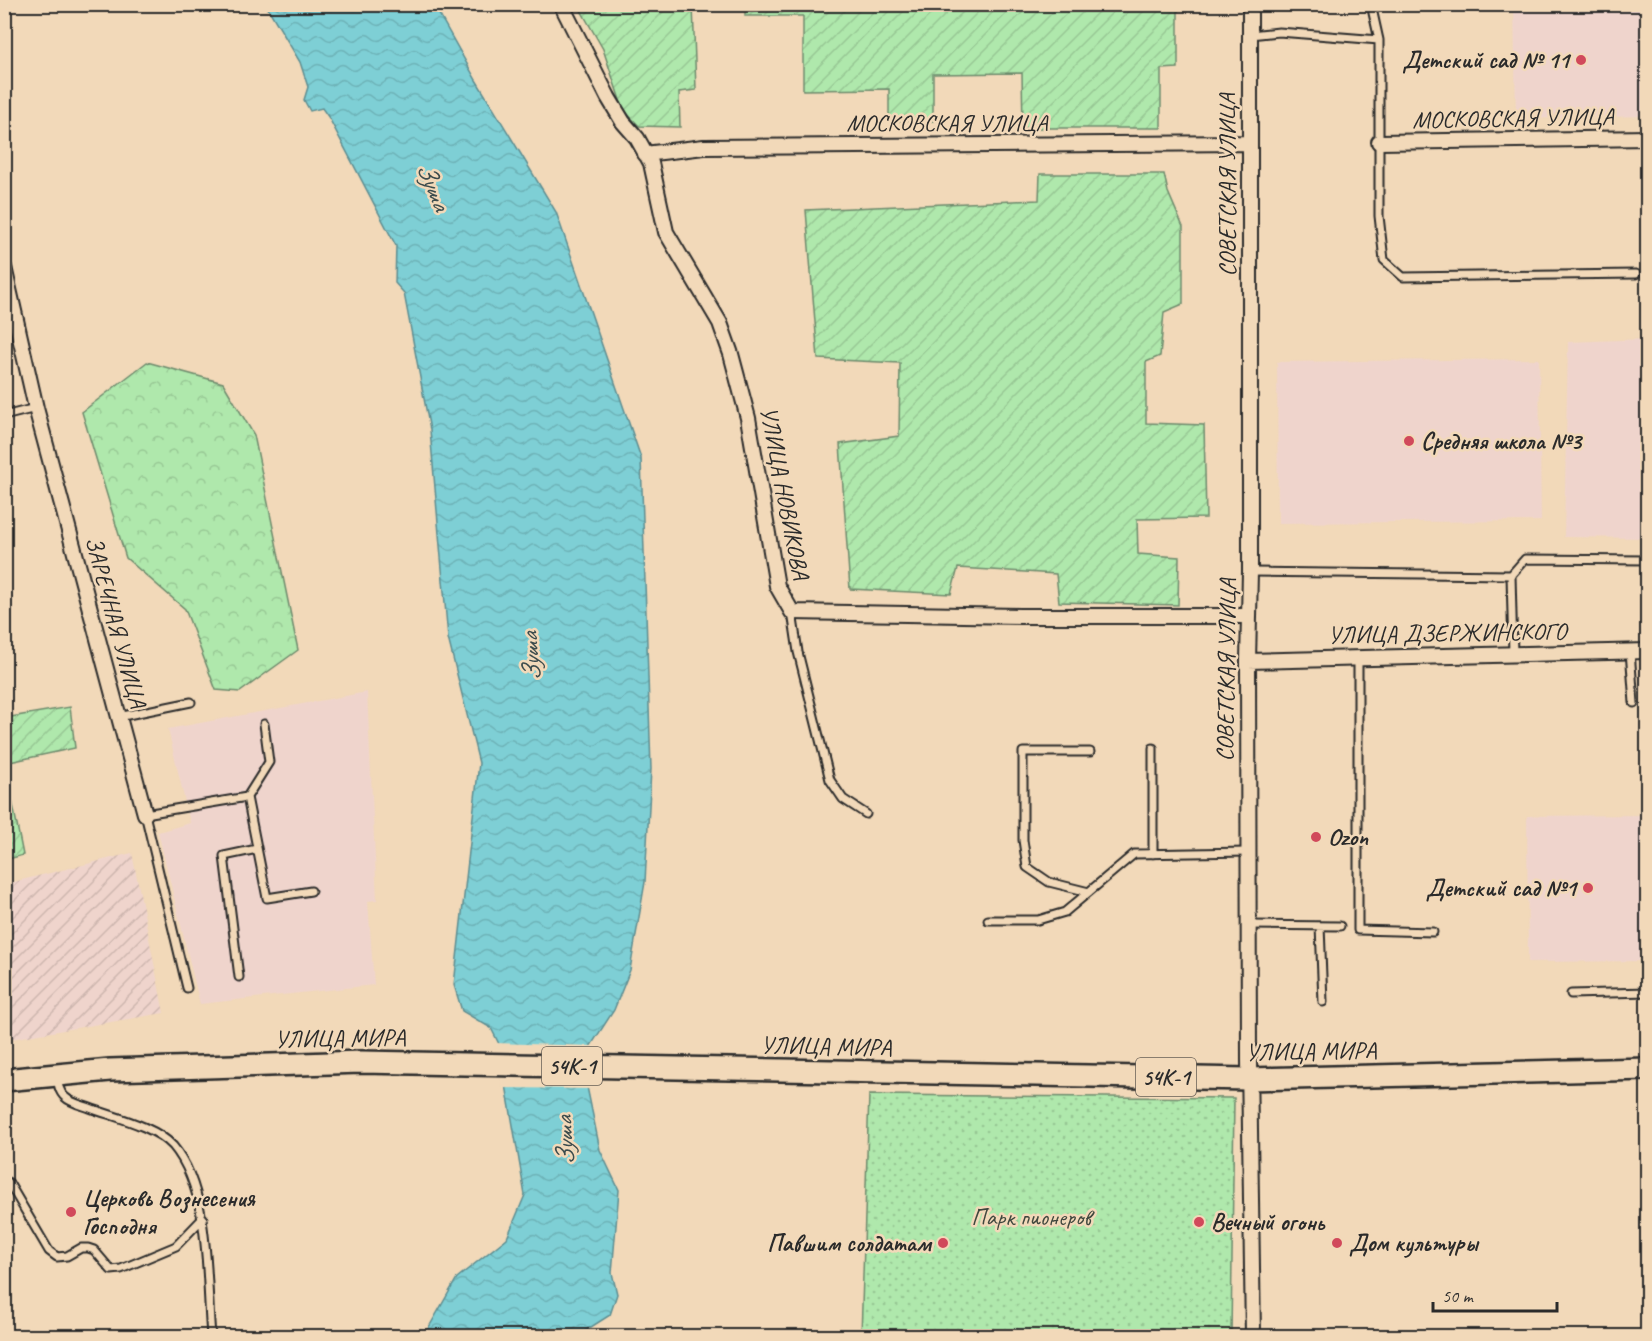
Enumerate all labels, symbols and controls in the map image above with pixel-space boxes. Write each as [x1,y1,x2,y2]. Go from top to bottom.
place label: Детский сад № 11 [1402,45,1572,75]
marker: Детский сад № 11 [1574,53,1588,67]
street label: СОВЕТСКАЯ УЛИЦА [1212,93,1242,276]
street label: МОСКОВСКАЯ УЛИЦА [1412,101,1615,135]
street label: МОСКОВСКАЯ УЛИЦА [846,108,1049,138]
water label: Зуша [409,157,459,217]
street label: УЛИЦА НОВИКОВА [754,404,817,583]
place label: Средняя школа №3 [1421,426,1583,456]
marker: Средняя школа №3 [1402,434,1416,448]
street label: ЗАРЕЧНАЯ УЛИЦА [79,533,154,712]
street label: СОВЕТСКАЯ УЛИЦА [1209,577,1243,762]
street label: УЛИЦА ДЗЕРЖИНСКОГО [1328,616,1570,650]
water label: Зуша [512,629,549,682]
place label: Ozon [1328,822,1369,852]
marker: Ozon [1309,830,1323,844]
place label: Детский сад №1 [1426,873,1579,903]
marker: Детский сад №1 [1581,881,1595,895]
street label: УЛИЦА МИРА [274,1022,407,1054]
street label: УЛИЦА МИРА [760,1030,893,1062]
street label: УЛИЦА МИРА [1245,1035,1378,1067]
road number: 54К-1 [542,1047,602,1085]
road number: 54К-1 [1136,1058,1196,1096]
water label: Зуша [547,1113,582,1166]
place label: Церковь Вознесения Господня [83,1183,256,1241]
park label: Парк пионеров [971,1202,1095,1232]
marker: Церковь Вознесения Господня [64,1205,78,1219]
place label: Вечный огонь [1211,1207,1326,1237]
marker: Вечный огонь [1192,1215,1206,1229]
place label: Павшим солдатам [767,1228,933,1258]
place label: Дом культуры [1349,1228,1479,1258]
marker: Павшим солдатам [936,1236,950,1250]
marker: Дом культуры [1330,1236,1344,1250]
scale bar [1433,1275,1558,1313]
text: 50 m [1442,1285,1475,1307]

